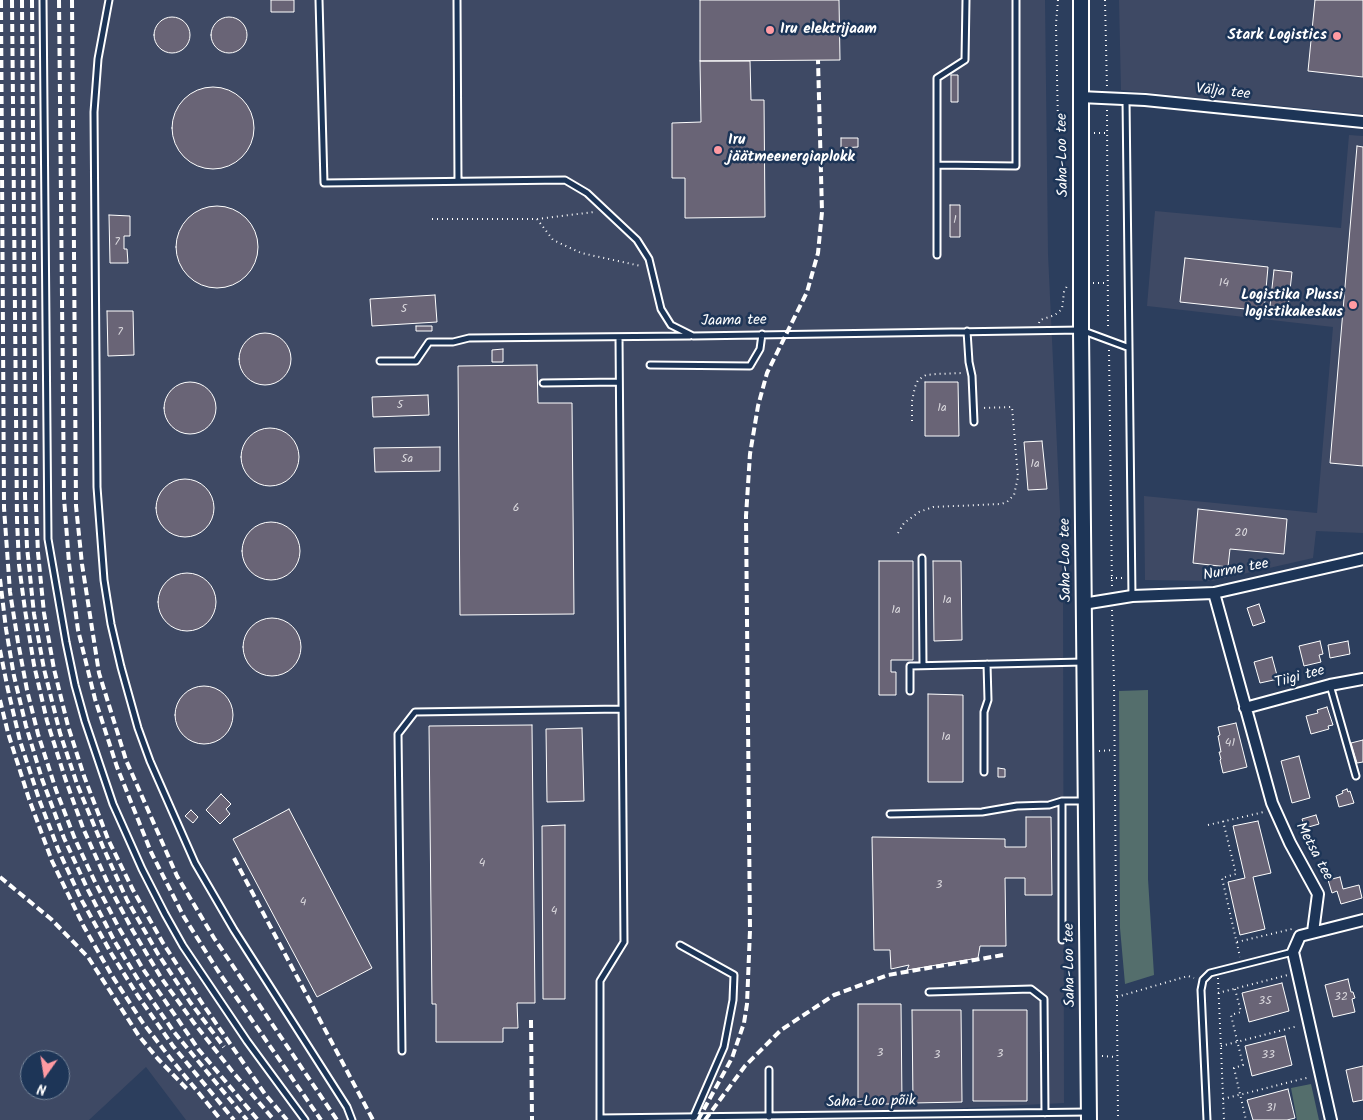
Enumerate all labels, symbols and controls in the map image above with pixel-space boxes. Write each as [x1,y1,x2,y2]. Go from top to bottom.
place label: Iru elektrijaam [780,21,877,39]
marker: Iru elektrijaam [764,24,776,36]
place label: Stark Logistics [1228,27,1327,45]
marker: Stark Logistics [1331,30,1343,42]
street label: Välja tee [1195,81,1251,105]
street label: Saha-Loo tee [1054,113,1074,197]
place label: Iru jäätmeenergiaplokk [728,132,855,167]
marker: Iru jäätmeenergiaplokk [712,144,724,156]
house number: 1 [953,214,957,228]
house number: 7 [114,236,120,250]
house number: 14 [1219,277,1229,291]
place label: Logistika Plussi logistikakeskus [1241,287,1343,322]
marker: Logistika Plussi logistikakeskus [1347,299,1359,311]
house number: 5 [401,303,407,317]
street label: Jaama tee [701,312,767,332]
house number: 7 [117,326,123,340]
house number: 5 [397,399,403,413]
house number: 1a [937,402,947,416]
house number: 5a [401,453,413,467]
house number: 1a [1030,458,1040,472]
house number: 6 [513,502,519,516]
street label: Saha-Loo tee [1057,518,1077,602]
house number: 20 [1235,527,1247,541]
street label: Nurme tee [1202,556,1270,586]
house number: 1a [942,594,952,608]
house number: 1a [891,604,901,618]
street label: Tiigi tee [1273,663,1327,693]
house number: 1a [941,731,951,745]
house number: 41 [1225,737,1235,751]
street label: Metsa tee [1290,820,1336,884]
house number: 4 [479,857,485,871]
house number: 3 [936,879,942,893]
house number: 4 [300,896,306,910]
house number: 4 [551,905,557,919]
street label: Saha-Loo tee [1061,923,1081,1007]
house number: 32 [1334,991,1348,1005]
house number: 35 [1258,995,1272,1009]
house number: 3 [877,1047,883,1061]
house number: 3 [997,1048,1003,1062]
house number: 3 [934,1049,940,1063]
house number: 33 [1261,1049,1275,1063]
north arrow [20,1050,70,1100]
text: N [35,1077,49,1100]
street label: Saha-Loo põik [826,1093,916,1113]
house number: 31 [1266,1102,1276,1116]

